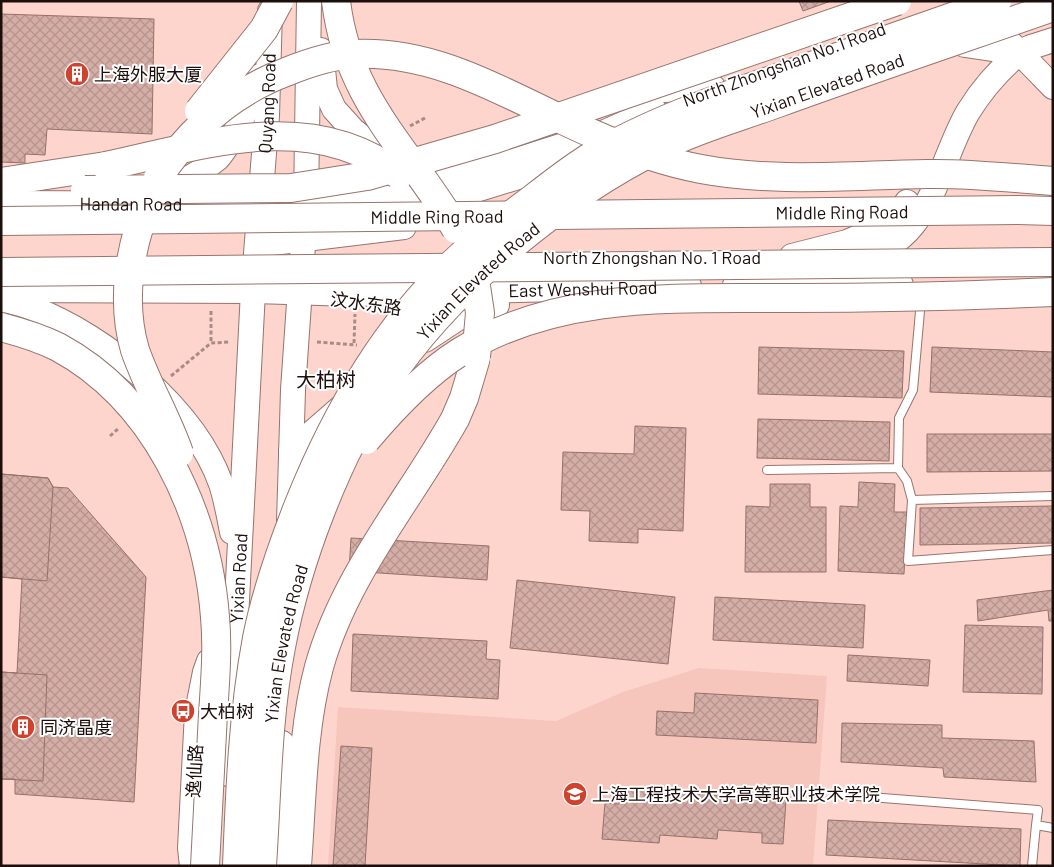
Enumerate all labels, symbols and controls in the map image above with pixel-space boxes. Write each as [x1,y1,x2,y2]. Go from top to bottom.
street label: North Zhongshan No.1 Road [679,17,889,111]
street label: Yixian Elevated Road [747,48,907,123]
street label: Quyang Road [253,53,280,154]
building icon: 上海外服大厦 [64,61,90,87]
place label: 上海外服大厦 [94,63,202,85]
street label: Handan Road [80,192,182,215]
street label: Middle Ring Road [775,200,909,224]
street label: Middle Ring Road [370,205,504,228]
street label: Yixian Elevated Road [412,217,544,344]
street label: North Zhongshan No. 1 Road [543,246,761,268]
street label: East Wenshui Road [508,276,658,301]
street label: 汶水东路 [329,287,403,319]
district label: 大柏树 [296,367,356,391]
street label: Yixian Road [225,533,251,624]
street label: Yixian Elevated Road [260,562,312,724]
bus stop icon: 大柏树 [170,698,196,724]
place label: 大柏树 [200,700,254,722]
building icon: 同济晶度 [10,714,36,740]
place label: 同济晶度 [40,716,112,738]
street label: 逸仙路 [182,743,206,799]
school or university icon: 上海工程技术大学高等职业技术学院 [562,781,588,807]
place label: 上海工程技术大学高等职业技术学院 [592,783,880,805]

